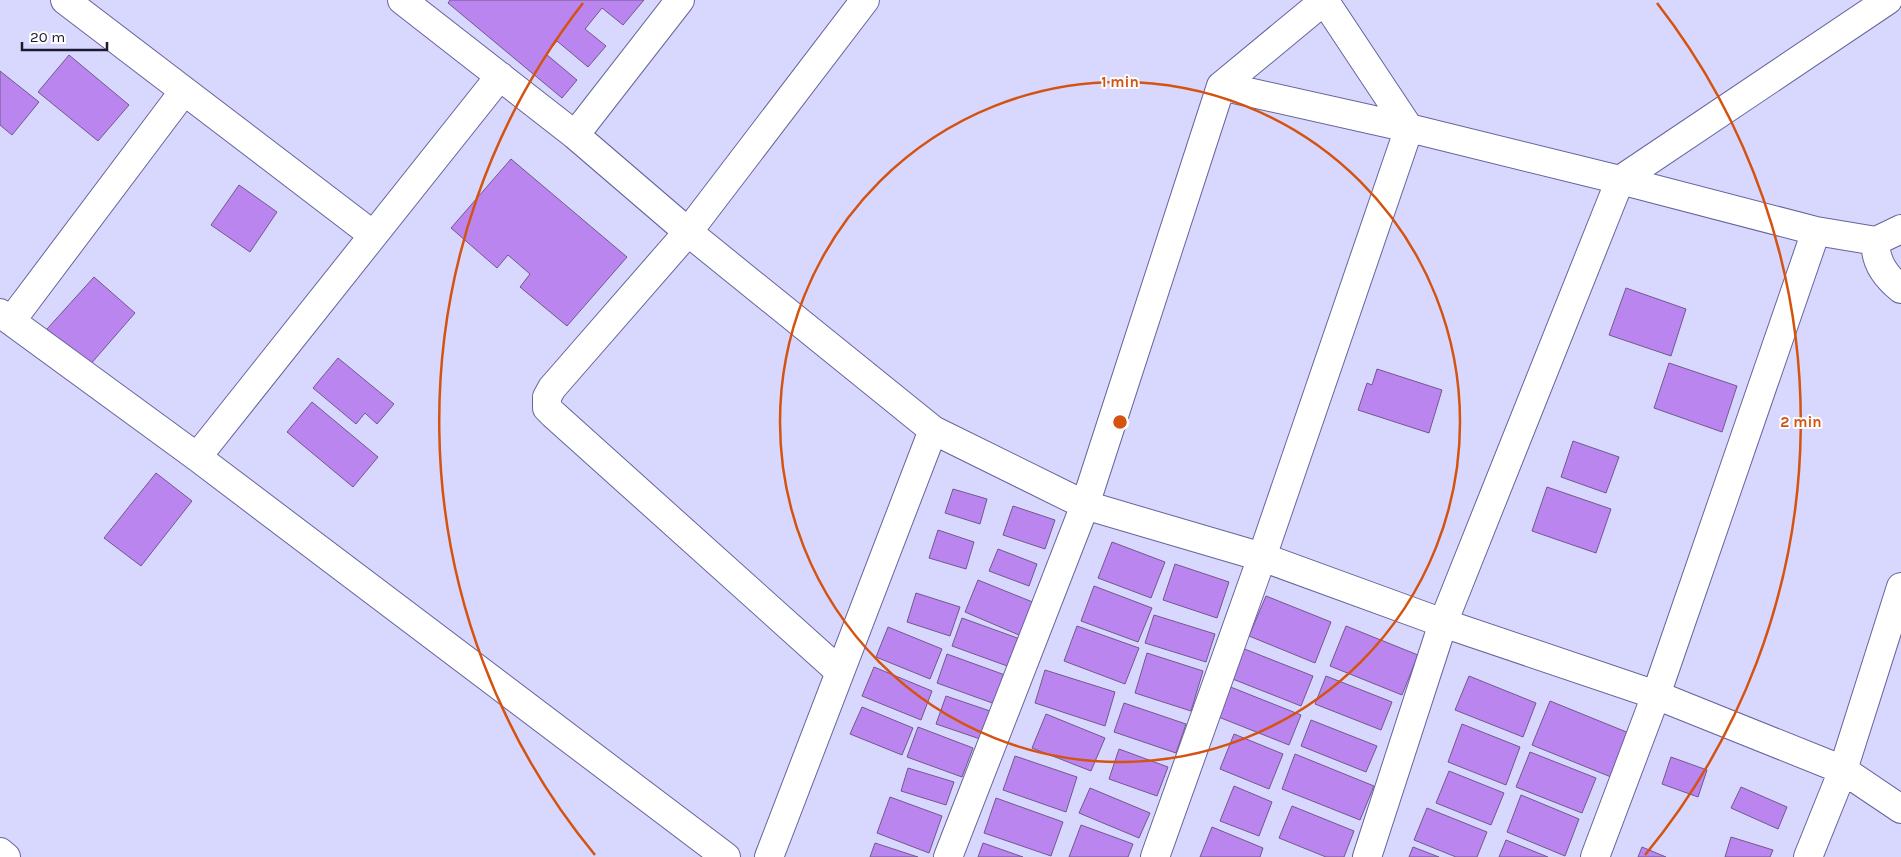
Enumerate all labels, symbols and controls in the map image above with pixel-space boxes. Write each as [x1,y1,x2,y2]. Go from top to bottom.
scale bar [22,20,108,52]
text: 20 m [30,28,65,46]
text: 1 min [1101,73,1139,91]
centre of rings [1111,413,1129,431]
text: 2 min [1780,413,1822,431]

